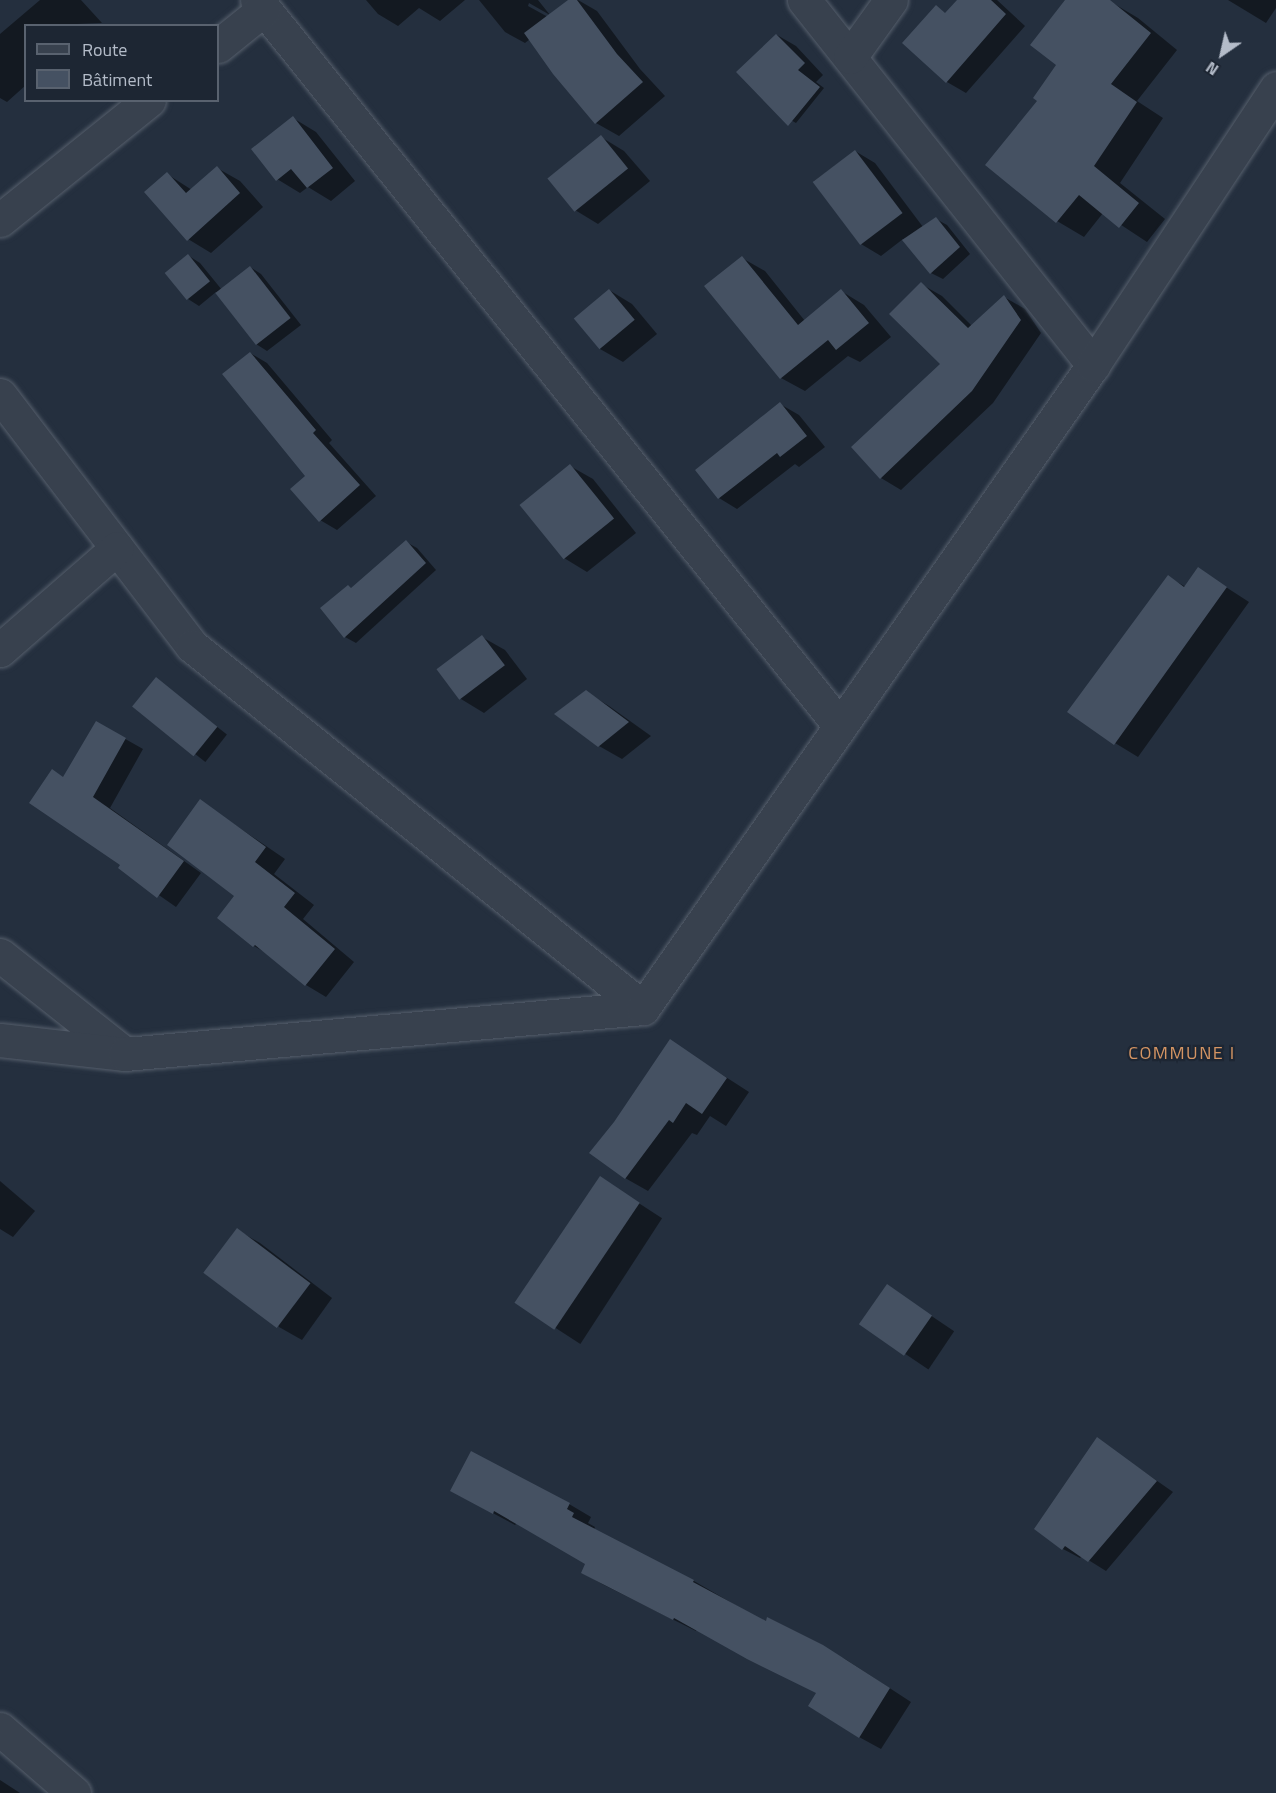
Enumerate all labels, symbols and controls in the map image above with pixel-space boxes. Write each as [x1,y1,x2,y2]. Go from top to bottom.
legend [24,24,219,102]
north arrow [1192,24,1252,84]
text: Route [82,36,127,63]
text: N [1201,56,1223,82]
text: Bâtiment [82,66,152,93]
district label: COMMUNE I [1128,1042,1236,1064]

